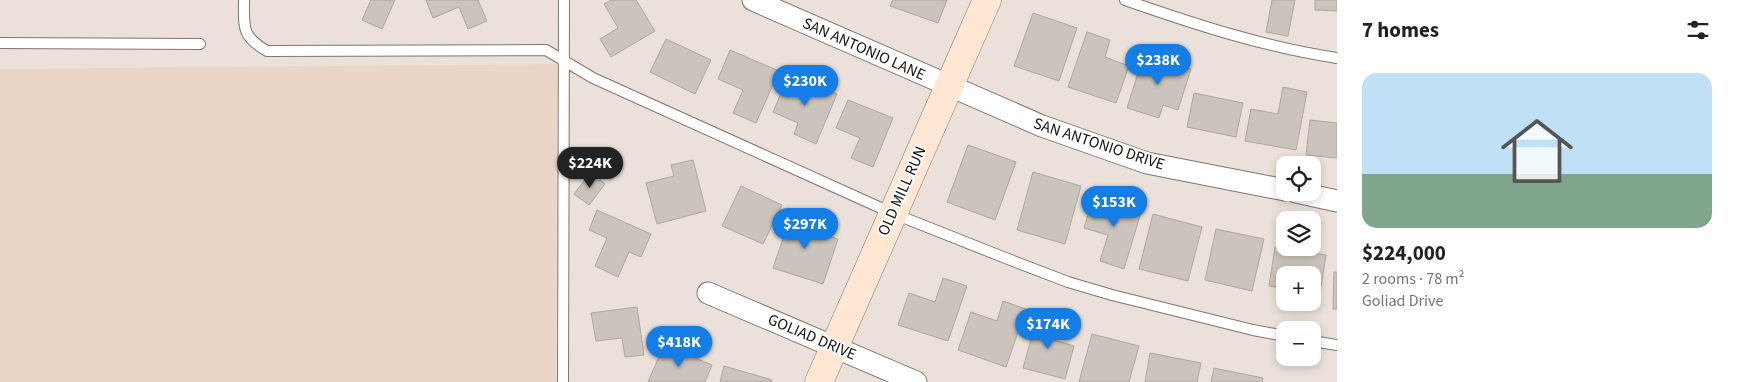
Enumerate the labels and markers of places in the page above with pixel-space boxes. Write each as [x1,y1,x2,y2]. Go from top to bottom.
pin: $238K [1123,44,1193,86]
pin: $230K [770,64,840,107]
pin: $224K [555,146,625,189]
pin: $153K [1079,186,1149,228]
pin: $297K [770,208,840,250]
pin: $174K [1013,308,1083,350]
pin: $418K [644,326,714,368]

